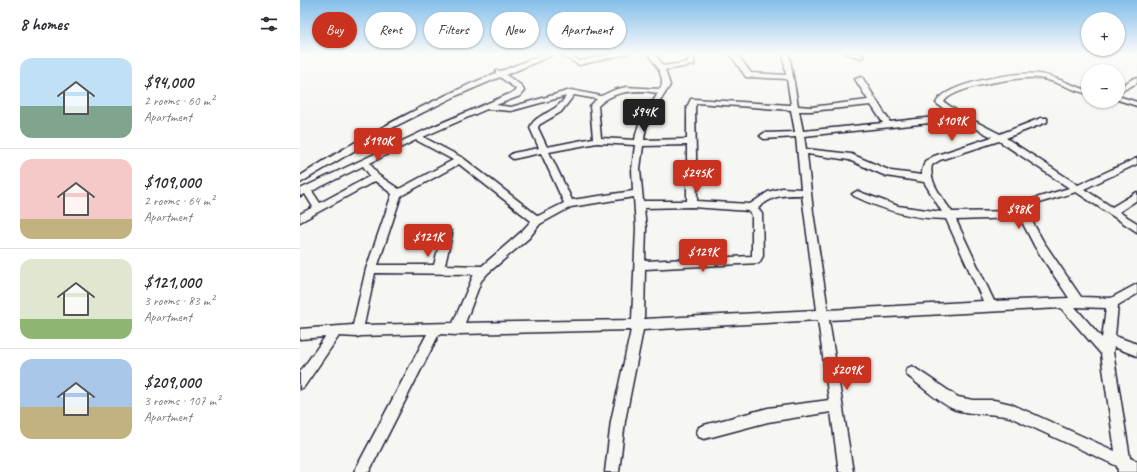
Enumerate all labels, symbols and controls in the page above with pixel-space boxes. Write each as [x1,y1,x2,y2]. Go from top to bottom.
chip: Buy [312,12,357,48]
chip: Rent [365,12,416,48]
chip: Filters [424,12,483,48]
chip: New [491,12,539,48]
chip: Apartment [547,12,626,48]
map controls [1081,12,1125,108]
button: + [1081,12,1125,56]
icon: filters [258,13,280,35]
text: 8 homes [20,14,68,35]
button: − [1081,64,1125,108]
text: $94,000 [144,72,193,93]
icon: home [52,74,100,122]
text: 2 rooms · 60 m² [144,93,214,109]
pin: $94K [620,99,668,133]
text: $94K [632,104,656,120]
pin: $109K [924,108,980,142]
text: Apartment [144,109,192,125]
text: $109K [937,113,967,129]
pin: $190K [350,128,406,162]
text: $190K [363,133,393,149]
pin: $245K [669,160,725,194]
text: $245K [682,165,712,181]
text: $109,000 [144,172,201,193]
icon: home [52,175,100,223]
text: 2 rooms · 64 m² [144,193,214,209]
pin: $98K [995,196,1043,230]
text: $98K [1007,201,1031,217]
text: Apartment [144,209,192,225]
pin: $121K [400,224,456,258]
text: $121K [413,229,443,245]
pin: $129K [675,239,731,273]
text: $129K [688,244,718,260]
text: $121,000 [144,272,201,293]
icon: home [52,275,100,323]
text: 3 rooms · 83 m² [144,293,214,309]
text: Apartment [144,309,192,325]
pin: $209K [819,357,875,391]
text: $209K [832,362,862,378]
text: $209,000 [144,372,201,393]
icon: home [52,375,100,423]
text: 3 rooms · 107 m² [144,393,220,409]
text: Apartment [144,409,192,425]

